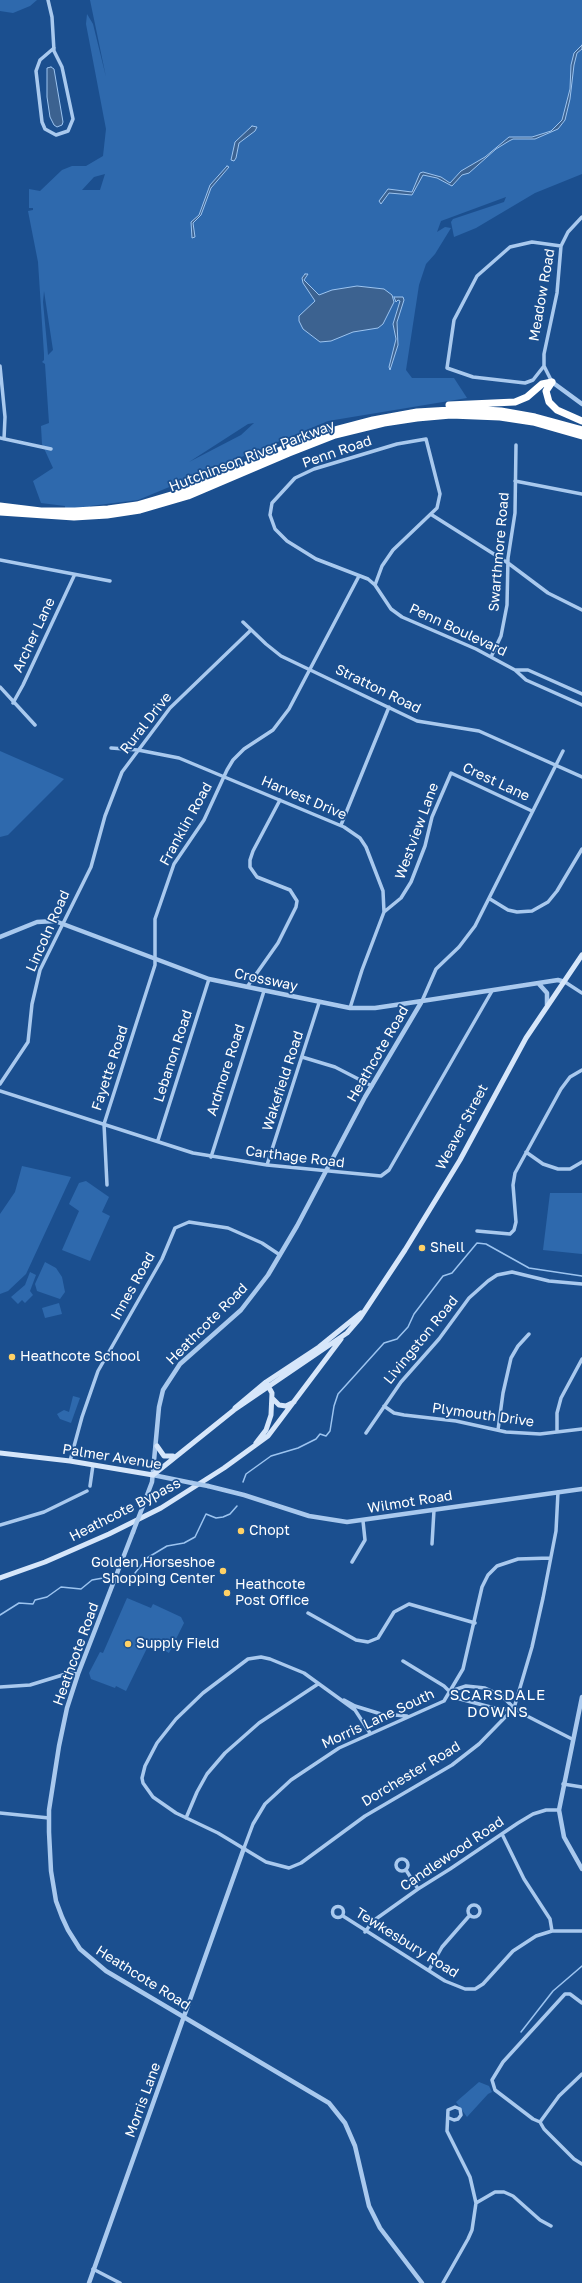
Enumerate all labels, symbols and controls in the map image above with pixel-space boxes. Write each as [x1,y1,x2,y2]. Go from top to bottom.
street label: Meadow Road [526,247,558,343]
street label: Hutchinson River Parkway [167,417,337,495]
street label: Penn Road [300,432,374,472]
street label: Swarthmore Road [485,492,513,612]
street label: Archer Lane [9,595,59,675]
street label: Penn Boulevard [407,600,509,660]
street label: Stratton Road [332,661,424,717]
street label: Rural Drive [117,689,175,757]
street label: Crest Lane [460,759,532,805]
street label: Harvest Drive [259,772,349,824]
street label: Franklin Road [156,779,216,869]
street label: Westview Lane [392,780,442,882]
street label: Lincoln Road [23,888,73,974]
street label: Crossway [233,965,299,995]
street label: Heathcote Road [344,1003,412,1105]
street label: Lebanon Road [150,1008,196,1104]
street label: Ardmore Road [203,1022,249,1118]
street label: Fayette Road [88,1023,132,1113]
street label: Wakefield Road [259,1029,307,1133]
street label: Weaver Street [432,1081,492,1173]
street label: Carthage Road [244,1143,346,1171]
place label: Shell [430,1240,465,1256]
marker: Shell [417,1243,427,1253]
street label: Innes Road [107,1249,159,1323]
street label: Heathcote Road [163,1280,251,1368]
street label: Livingston Road [380,1293,462,1387]
place label: Heathcote School [20,1349,140,1365]
marker: Heathcote School [7,1352,17,1362]
street label: Plymouth Drive [431,1400,535,1430]
street label: Palmer Avenue [61,1441,163,1473]
street label: Heathcote Bypass [67,1475,183,1545]
street label: Wilmot Road [366,1487,454,1517]
place label: Chopt [249,1523,290,1539]
marker: Chopt [236,1526,246,1536]
place label: Golden Horseshoe Shopping Center [91,1555,215,1588]
marker: Golden Horseshoe Shopping Center [218,1566,228,1576]
place label: Heathcote Post Office [235,1577,309,1610]
marker: Heathcote Post Office [222,1588,232,1598]
street label: Heathcote Road [50,1600,102,1708]
place label: Supply Field [136,1636,219,1652]
marker: Supply Field [123,1639,133,1649]
street label: Morris Lane South [319,1686,437,1752]
district label: SCARSDALE DOWNS [450,1686,546,1721]
street label: Dorchester Road [359,1738,463,1810]
street label: Candlewood Road [397,1813,507,1895]
street label: Tewkesbury Road [352,1904,462,1982]
street label: Heathcote Road [93,1942,193,2014]
street label: Morris Lane [122,2060,164,2140]

